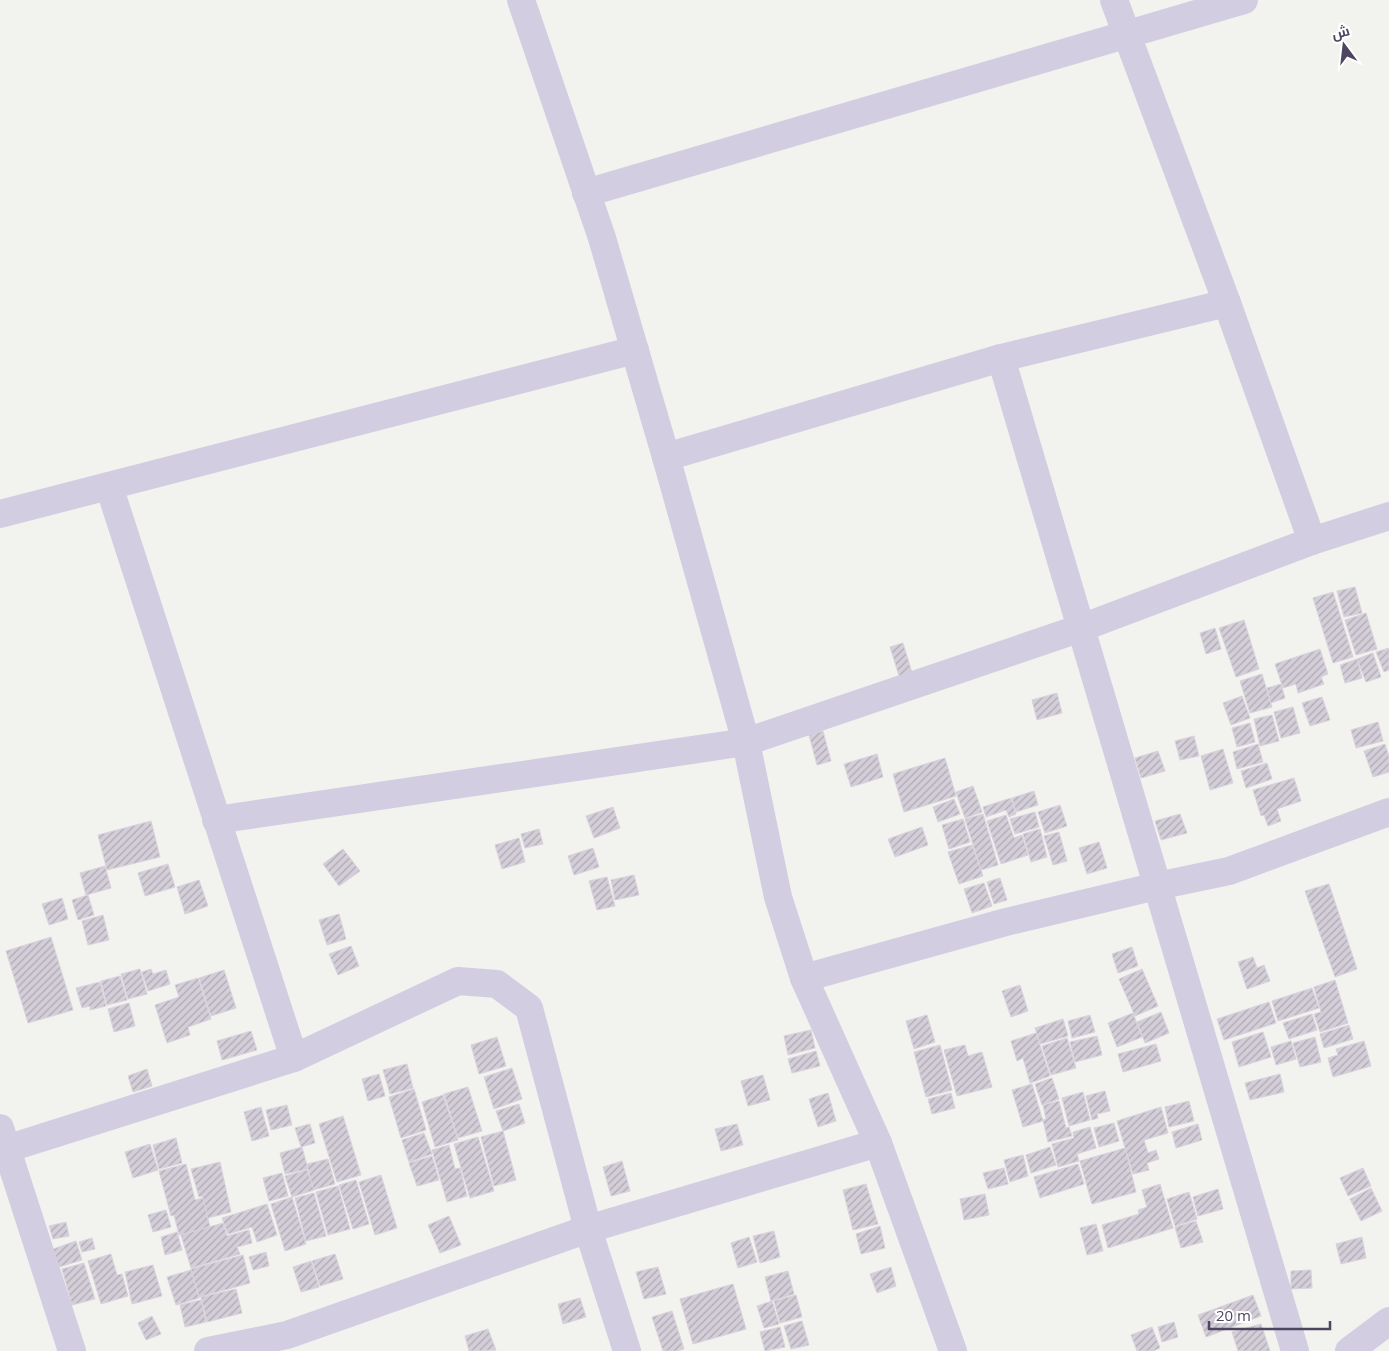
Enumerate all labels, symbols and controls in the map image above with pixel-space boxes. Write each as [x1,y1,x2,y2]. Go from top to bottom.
north arrow [1319,20,1369,70]
text: ش [1329,20,1352,43]
scale bar [1209,1298,1330,1330]
text: 20 m [1216,1305,1251,1325]

